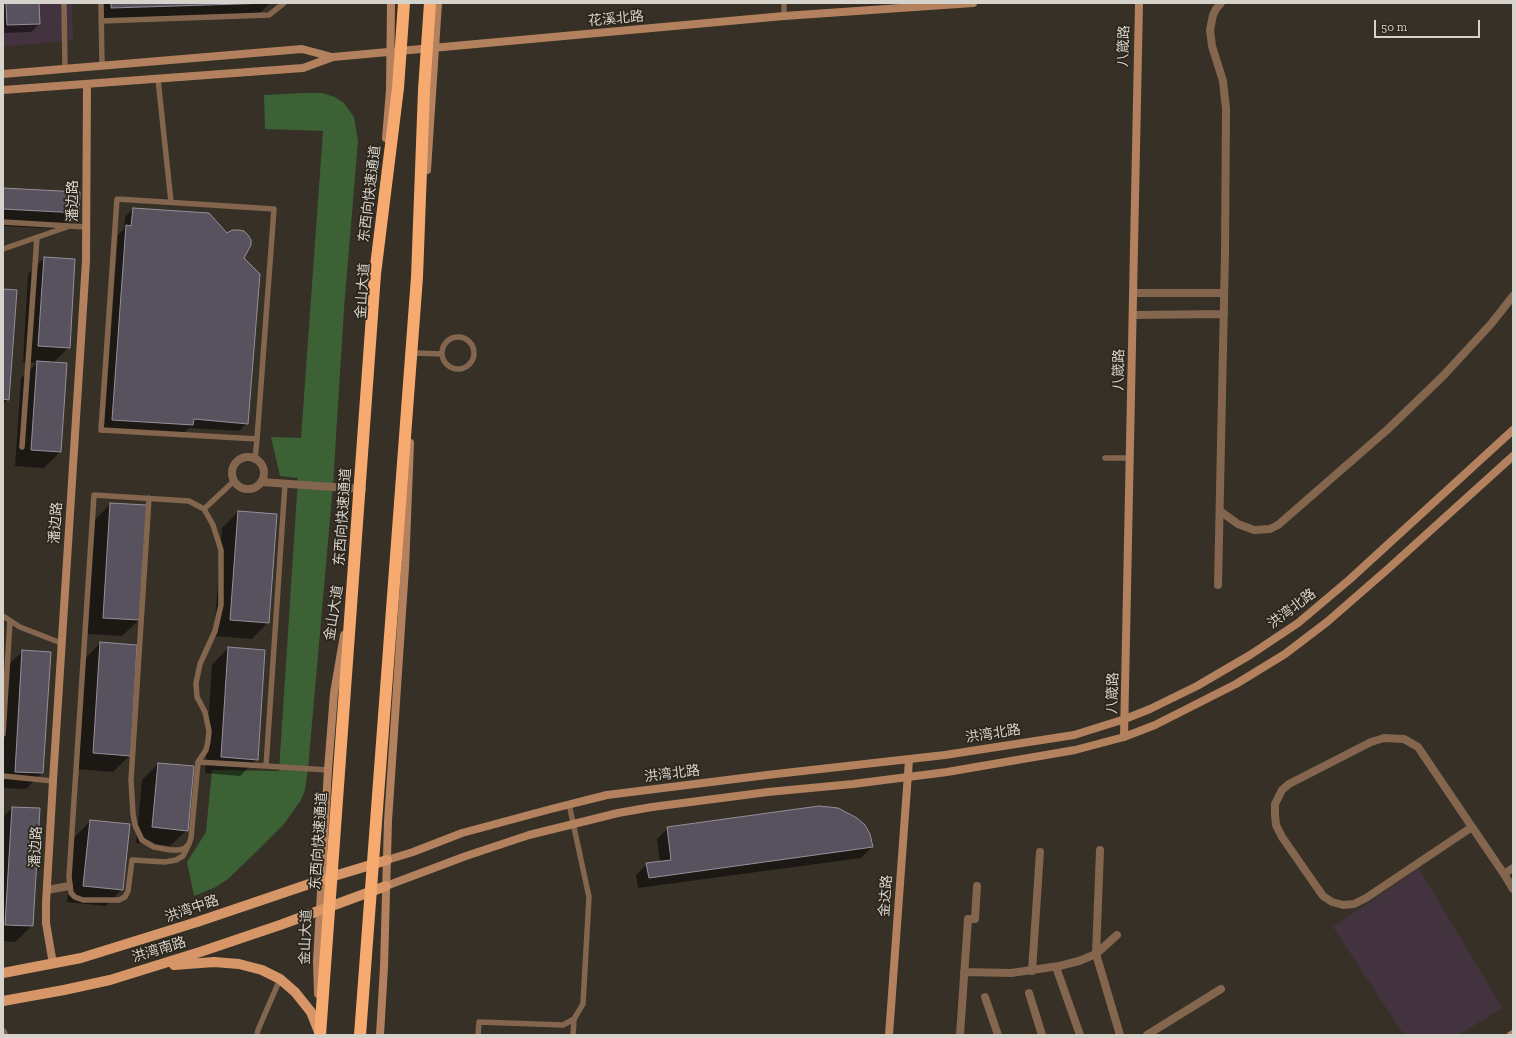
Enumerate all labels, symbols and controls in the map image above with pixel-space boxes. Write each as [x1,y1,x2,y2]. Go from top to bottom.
street label: 花溪北路 [587,8,645,30]
scale bar [1376,12,1482,38]
text: 50 m [1381,20,1407,34]
street label: 八箴路 [1115,25,1133,67]
street label: 东西向快速通道 [356,144,384,244]
street label: 潘边路 [65,180,81,222]
street label: 金山大道 [353,262,373,320]
street label: 八箴路 [1110,349,1128,391]
street label: 东西向快速通道 [331,468,355,566]
street label: 潘边路 [46,501,66,545]
street label: 金山大道 [321,584,347,642]
street label: 洪湾北路 [1265,585,1319,633]
street label: 八箴路 [1104,672,1122,714]
street label: 洪湾北路 [964,721,1022,747]
street label: 洪湾北路 [643,762,701,786]
street label: 东西向快速通道 [307,792,331,890]
street label: 潘边路 [27,826,45,868]
street label: 金达路 [876,874,896,918]
street label: 洪湾中路 [163,892,221,926]
street label: 金山大道 [297,909,315,965]
street label: 洪湾南路 [130,934,188,966]

